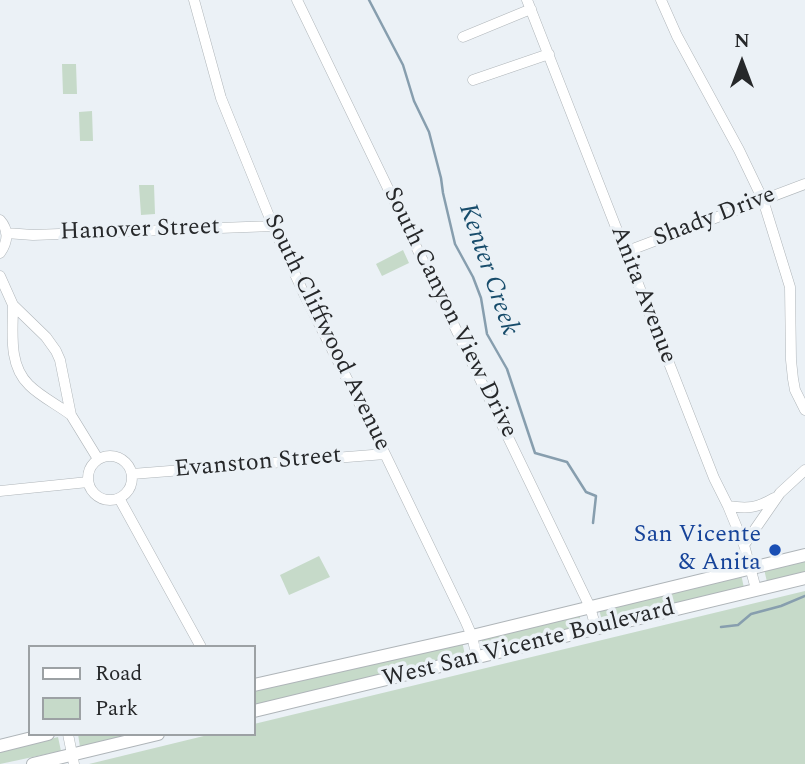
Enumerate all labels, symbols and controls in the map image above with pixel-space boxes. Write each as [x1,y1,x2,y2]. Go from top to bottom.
text: N [734,27,750,56]
north arrow [707,28,777,98]
street label: Shady Drive [650,182,780,254]
street label: South Canyon View Drive [376,183,522,443]
water label: Kenter Creek [450,200,524,340]
street label: South Cliffwood Avenue [256,210,396,456]
street label: Hanover Street [60,214,220,248]
street label: Anita Avenue [603,222,681,368]
street label: Evanston Street [173,442,343,486]
place label: San Vicente & Anita [634,522,761,578]
marker: San Vicente & Anita [767,542,783,558]
street label: West San Vicente Boulevard [380,595,678,695]
legend [28,645,256,736]
text: Road [95,658,142,690]
text: Park [95,693,138,725]

